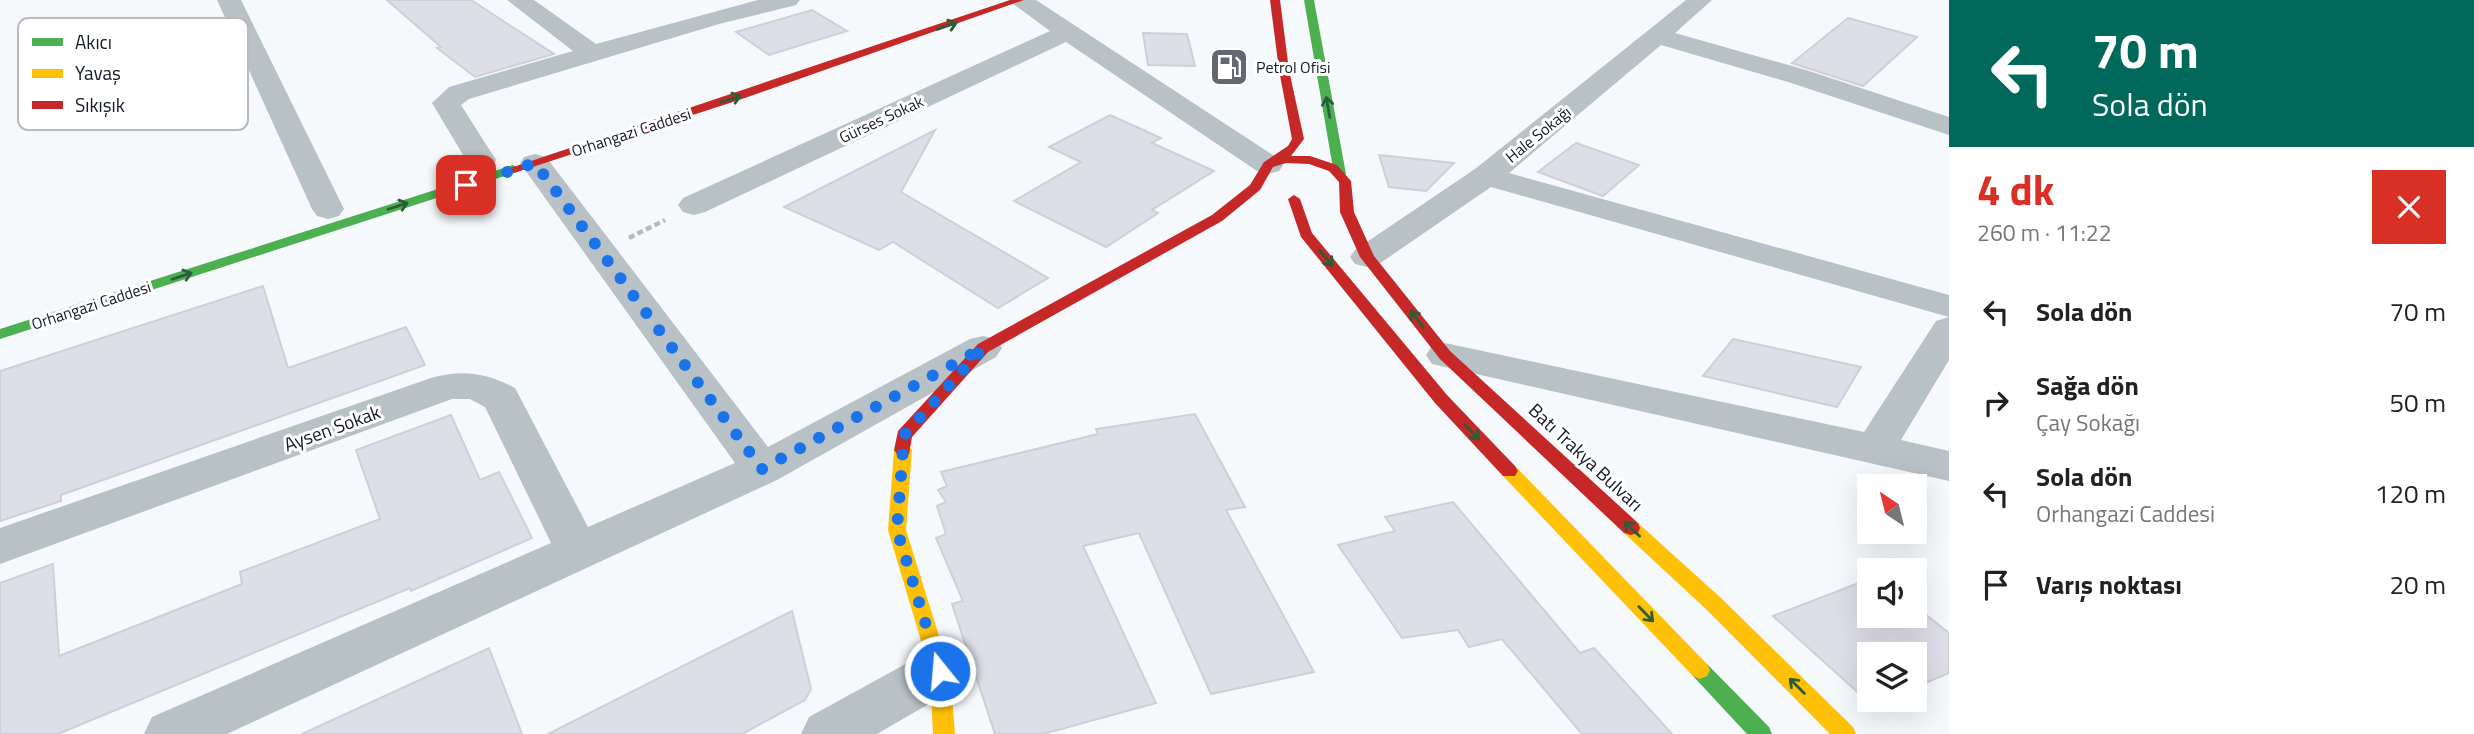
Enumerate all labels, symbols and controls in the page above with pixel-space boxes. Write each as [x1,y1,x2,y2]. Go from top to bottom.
text: 70 m [2092,12,2199,87]
legend [18,18,248,130]
one-way arrow [935,19,957,31]
text: Akıcı [75,27,112,56]
icon: left [1977,28,2068,119]
fuel station icon: Petrol Ofisi [1208,46,1250,88]
place label: Petrol Ofisi [1256,55,1330,79]
text: Yavaş [75,58,121,87]
text: Sola dön [2092,80,2208,128]
street label: Gürses Sokak [835,89,928,149]
text: Sıkışık [75,90,125,119]
one-way arrow [720,92,742,104]
one-way arrow [1321,96,1335,119]
street label: Hale Sokağı [1500,100,1576,168]
street label: Orhangazi Caddesi [568,101,694,163]
pin [436,155,496,215]
text: 4 dk [1977,157,2054,221]
icon: arrive [447,166,485,204]
button: close [2372,170,2446,244]
one-way arrow [387,199,409,212]
text: 260 m · 11:22 [1977,215,2112,250]
one-way arrow [1318,248,1333,266]
one-way arrow [170,269,192,281]
street label: Orhangazi Caddesi [28,274,154,336]
text: Sola dön [2036,292,2133,331]
text: 70 m [2389,292,2446,331]
icon: left [1977,293,2015,331]
one-way arrow [1409,311,1424,329]
text: Sağa dön [2036,366,2139,405]
text: 50 m [2389,383,2446,422]
icon: right [1977,384,2015,422]
street label: Batı Trakya Bulvarı [1522,396,1650,518]
street label: Aysen Sokak [279,397,384,458]
text: Çay Sokağı [2036,405,2140,440]
one-way arrow [1463,423,1480,440]
text: Sola dön [2036,457,2133,496]
north arrow [1857,474,1927,544]
map controls [1857,474,1927,712]
text: 120 m [2375,474,2446,513]
icon: left [1977,475,2015,513]
text: Orhangazi Caddesi [2036,496,2215,531]
one-way arrow [1624,520,1641,537]
button: sound [1857,558,1927,628]
text: Varış noktası [2036,565,2182,604]
text: 20 m [2389,565,2446,604]
icon: arrive [1977,566,2015,604]
one-way arrow [1638,605,1655,622]
position arrow [903,634,977,708]
button: layers [1857,642,1927,712]
one-way arrow [1788,678,1805,695]

